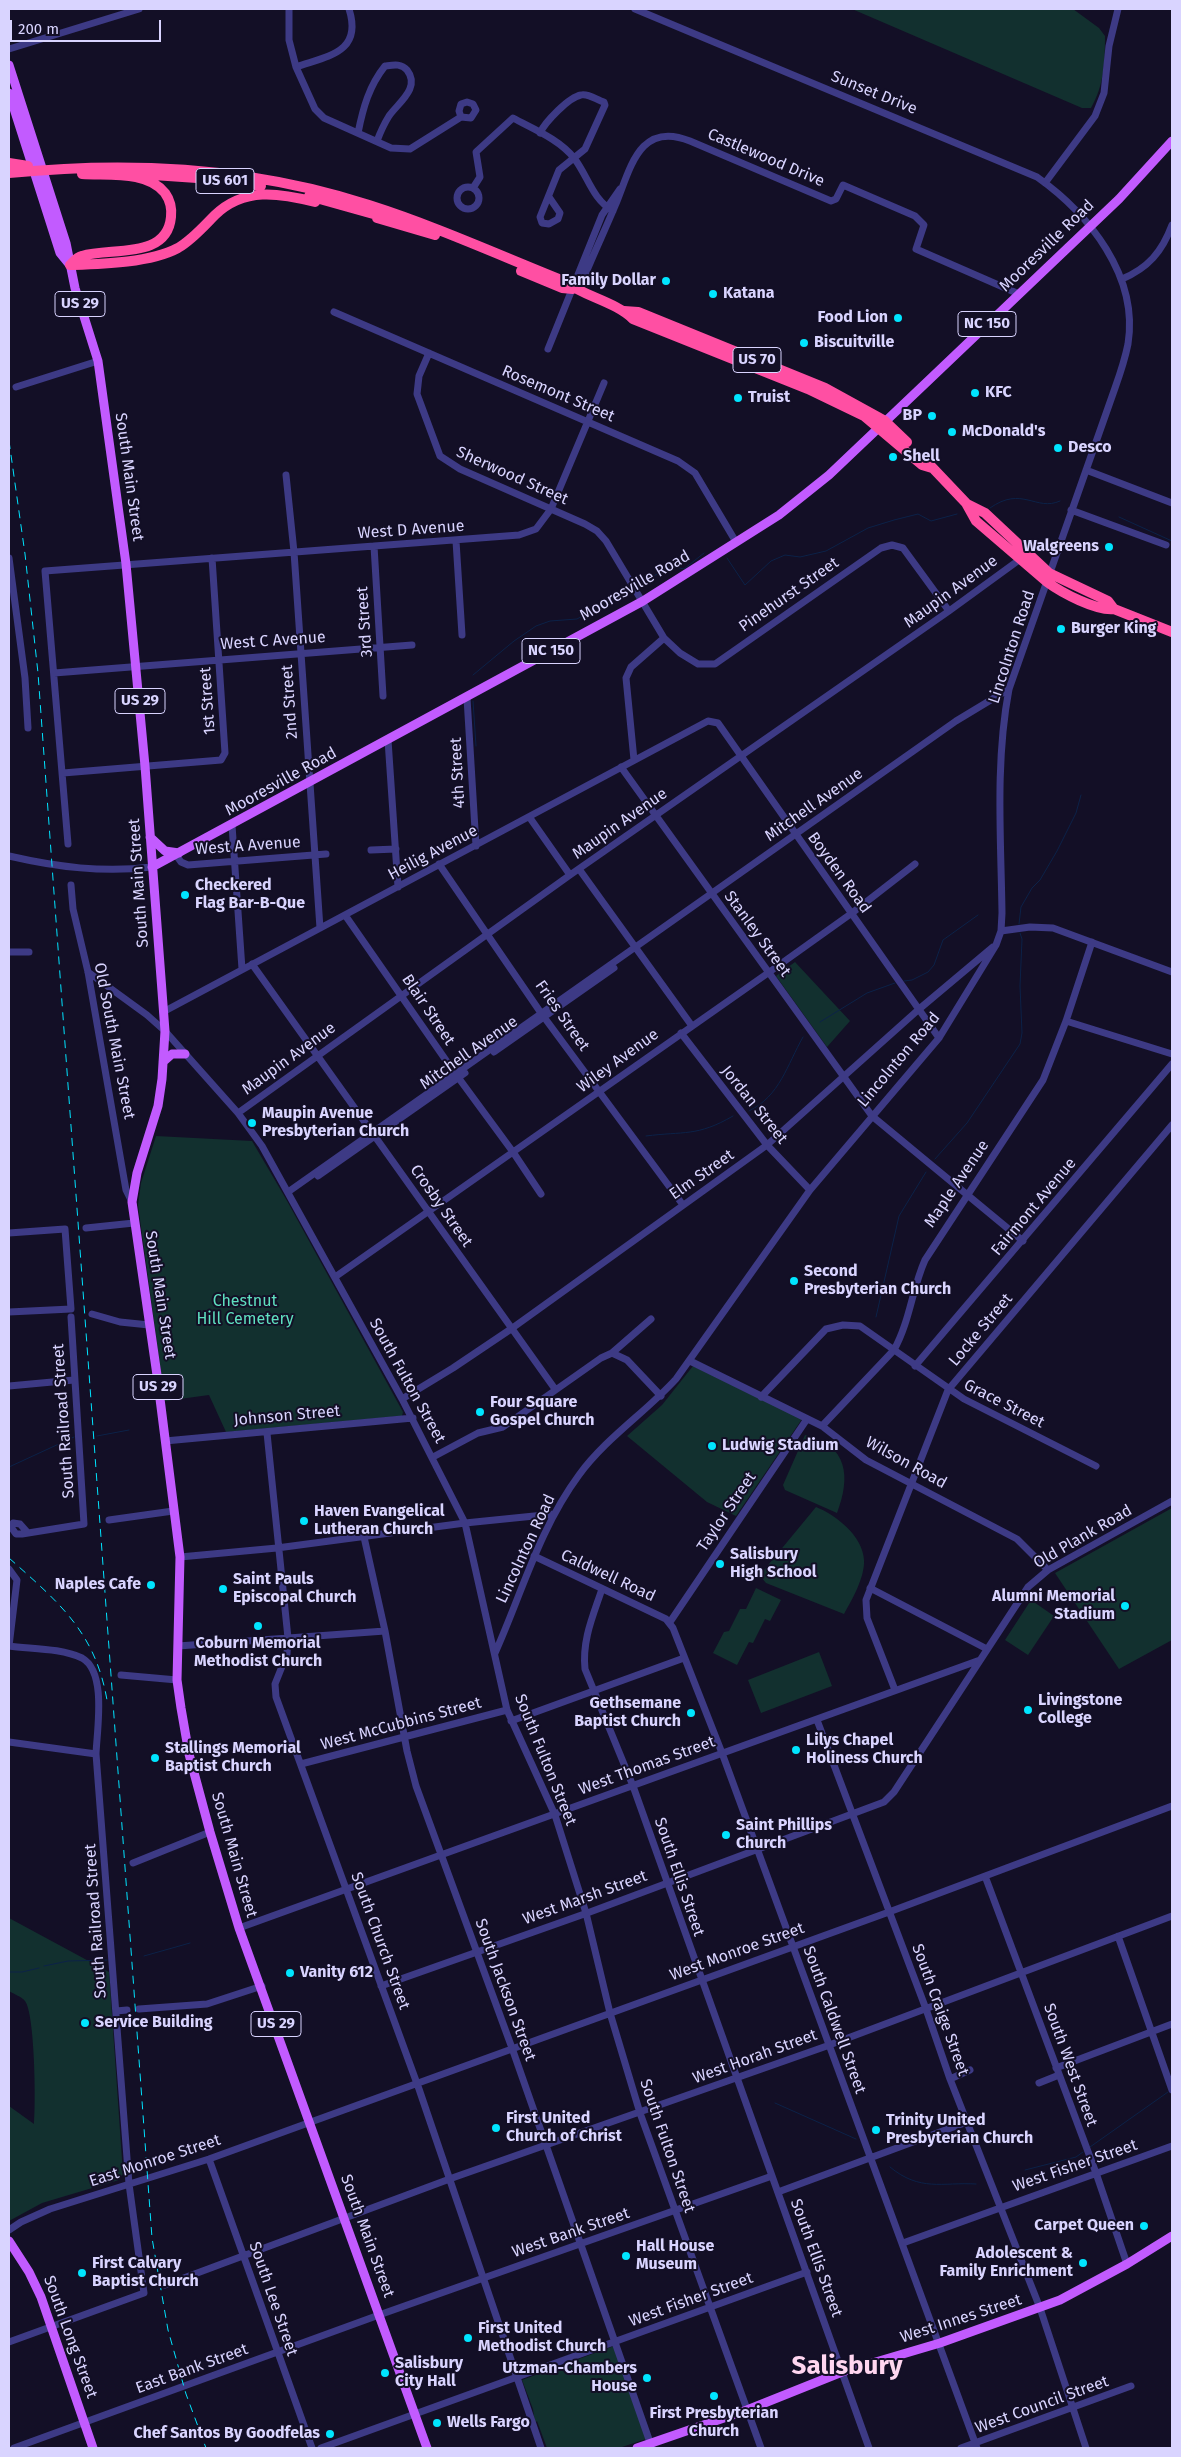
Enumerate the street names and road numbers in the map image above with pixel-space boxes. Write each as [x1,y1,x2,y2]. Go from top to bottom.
street label: Sunset Drive [828,67,920,119]
street label: Castlewood Drive [705,125,827,191]
road number: US 601 [196,168,254,194]
street label: Mooresville Road [996,196,1098,296]
road number: US 29 [55,292,105,316]
road number: NC 150 [958,312,1016,336]
road number: US 70 [733,348,781,372]
street label: Rosemont Street [499,362,617,426]
street label: South Main Street [110,412,148,542]
street label: Sherwood Street [453,443,571,509]
street label: West D Avenue [357,517,465,543]
street label: Mooresville Road [576,547,694,625]
street label: Maupin Avenue [900,552,1002,632]
street label: Pinehurst Street [735,553,843,637]
street label: 3rd Street [353,586,377,658]
street label: Lincolnton Road [985,588,1039,706]
street label: West C Avenue [220,628,326,654]
road number: NC 150 [522,638,580,664]
street label: 2nd Street [278,664,302,740]
street label: 1st Street [196,667,220,735]
road number: US 29 [115,688,165,714]
street label: 4th Street [447,737,469,809]
street label: Mooresville Road [222,743,340,821]
street label: Mitchell Avenue [761,764,867,846]
street label: Maupin Avenue [569,784,671,864]
street label: South Main Street [125,818,153,948]
street label: Heilig Avenue [385,821,481,885]
street label: Boyden Road [803,829,875,917]
street label: West A Avenue [195,833,301,859]
street label: Stanley Street [719,887,795,981]
street label: Old South Main Street [89,961,139,1121]
street label: Blair Street [397,971,459,1049]
street label: Fries Street [531,977,593,1055]
street label: Lincolnton Road [854,1009,944,1111]
street label: Mitchell Avenue [416,1012,522,1094]
street label: Maupin Avenue [238,1019,340,1099]
street label: Wiley Avenue [573,1025,663,1097]
street label: Jordan Street [717,1062,791,1148]
street label: Maple Avenue [921,1137,993,1231]
street label: Elm Street [666,1146,738,1204]
street label: Fairmont Avenue [987,1154,1081,1260]
street label: Crosby Street [406,1161,476,1251]
street label: South Main Street [140,1230,180,1360]
street label: Locke Street [945,1290,1017,1370]
street label: South Fulton Street [365,1315,449,1447]
street label: South Railroad Street [49,1343,79,1499]
road number: US 29 [133,1374,183,1400]
street label: Grace Street [960,1375,1048,1433]
street label: Johnson Street [233,1402,341,1430]
street label: Wilson Road [862,1433,950,1493]
street label: Taylor Street [693,1469,761,1555]
street label: Lincolnton Road [492,1491,560,1607]
street label: Old Plank Road [1030,1501,1136,1573]
street label: Caldwell Road [558,1546,658,1606]
street label: South Fulton Street [510,1692,580,1828]
street label: West McCubbins Street [319,1693,483,1755]
street label: West Thomas Street [576,1732,718,1800]
street label: South Main Street [207,1790,261,1920]
street label: South Ellis Street [650,1815,708,1939]
street label: South Railroad Street [81,1843,111,1999]
street label: West Marsh Street [520,1867,650,1929]
street label: South Church Street [346,1870,414,2012]
street label: South Jackson Street [470,1916,540,2064]
street label: West Monroe Street [667,1919,807,1985]
street label: South Craige Street [907,1942,973,2078]
street label: South Caldwell Street [798,1944,870,2096]
street label: South West Street [1039,2001,1101,2129]
road number: US 29 [251,2012,301,2036]
street label: West Horah Street [690,2026,820,2088]
street label: South Fulton Street [635,2077,699,2215]
street label: East Monroe Street [87,2131,223,2191]
street label: West Fisher Street [1010,2136,1140,2196]
street label: South Main Street [336,2172,398,2300]
street label: South Ellis Street [786,2196,846,2320]
street label: West Bank Street [510,2204,632,2262]
street label: South Lee Street [244,2239,302,2359]
street label: West Fisher Street [626,2269,756,2331]
street label: South Long Street [39,2273,101,2401]
street label: West Innes Street [898,2290,1024,2348]
street label: East Bank Street [133,2340,251,2398]
street label: West Council Street [973,2372,1111,2438]

